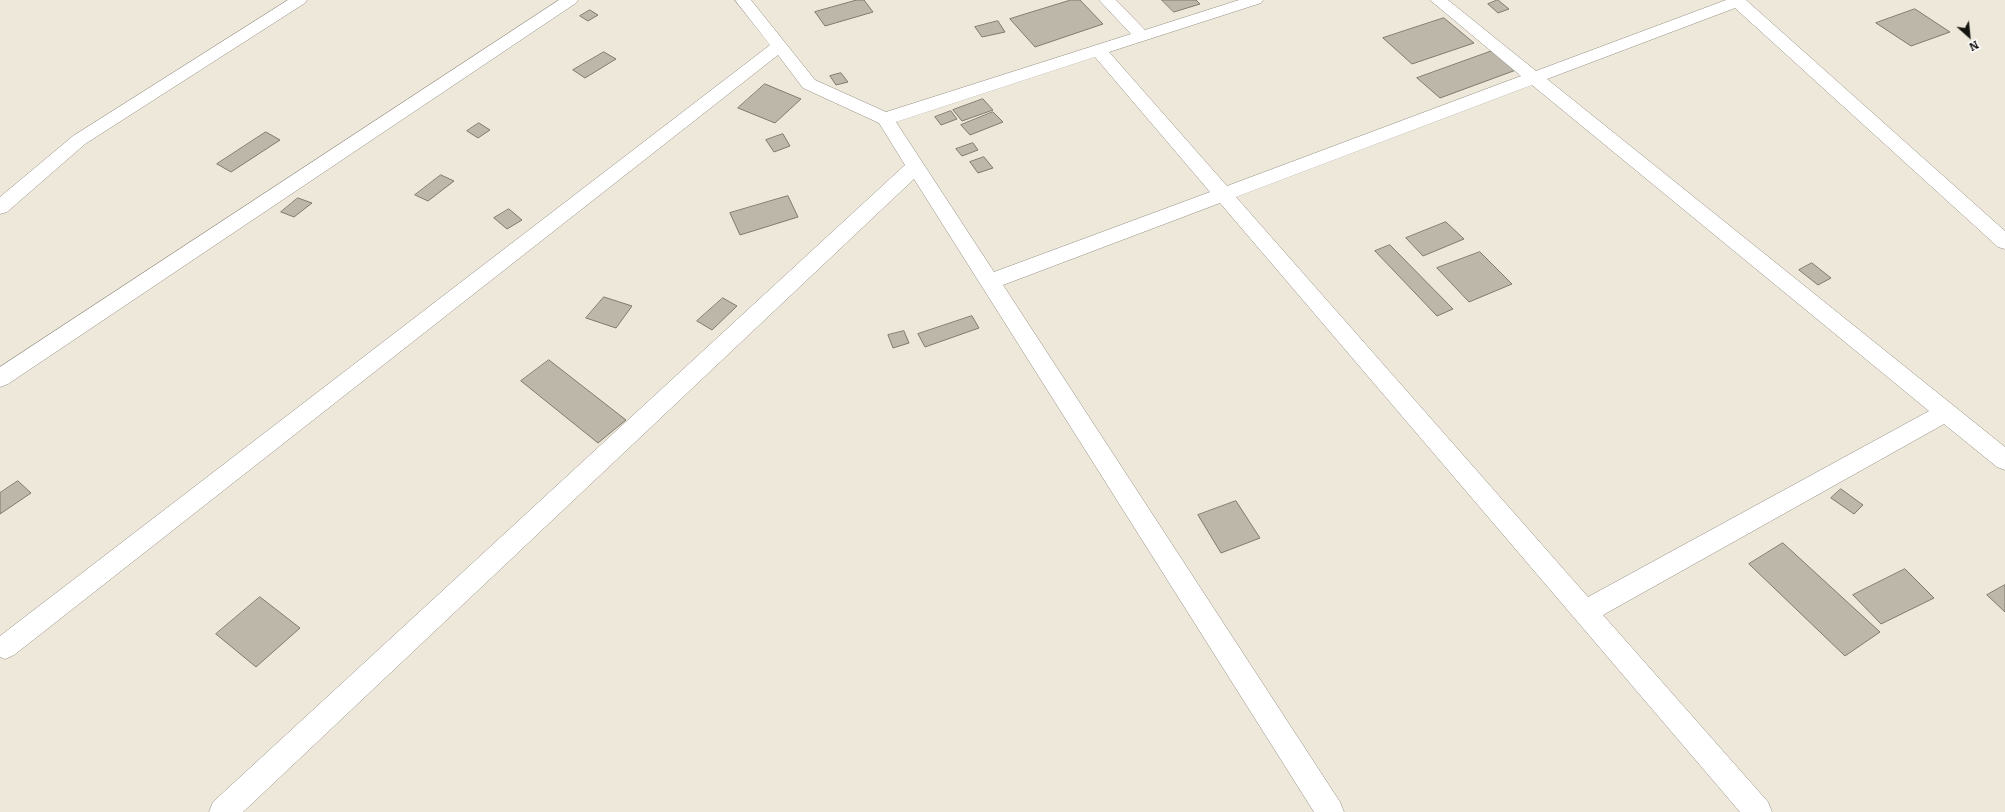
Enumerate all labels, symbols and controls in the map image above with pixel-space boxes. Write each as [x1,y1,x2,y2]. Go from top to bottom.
north arrow [1949,16,1989,56]
text: N [1967,37,1982,56]

